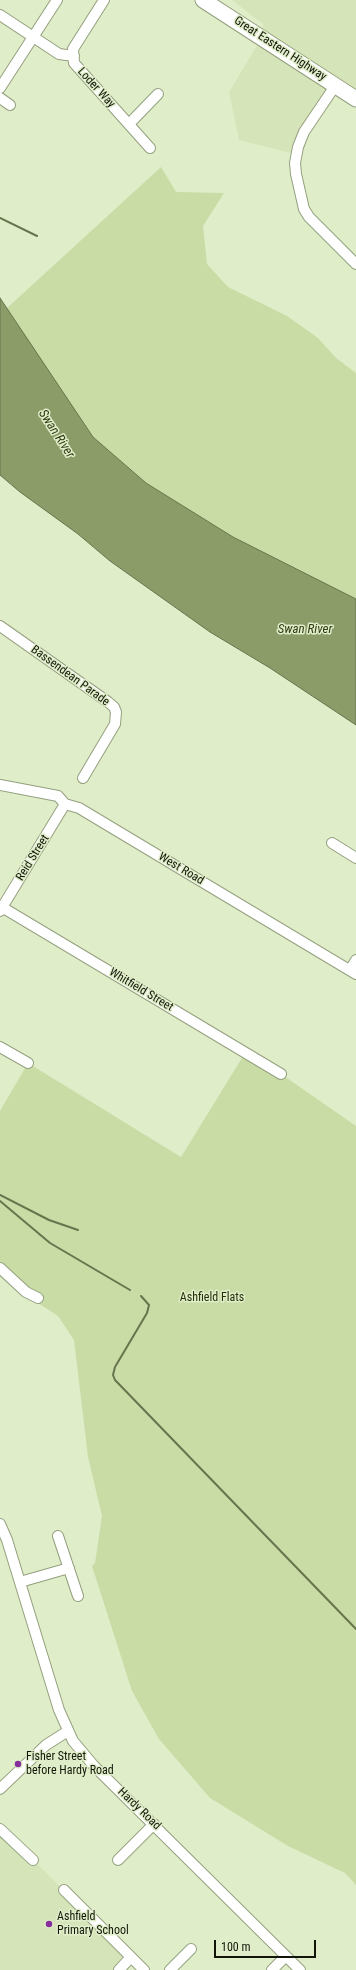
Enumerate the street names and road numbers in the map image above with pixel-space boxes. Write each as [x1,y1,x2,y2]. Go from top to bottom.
street label: Great Eastern Highway [231,14,329,84]
street label: Loder Way [74,65,118,111]
street label: Bassendean Parade [28,643,112,709]
street label: Reid Street [13,832,53,884]
street label: West Road [156,850,206,888]
street label: Whitfield Street [106,965,176,1015]
street label: Hardy Road [114,1785,164,1833]

